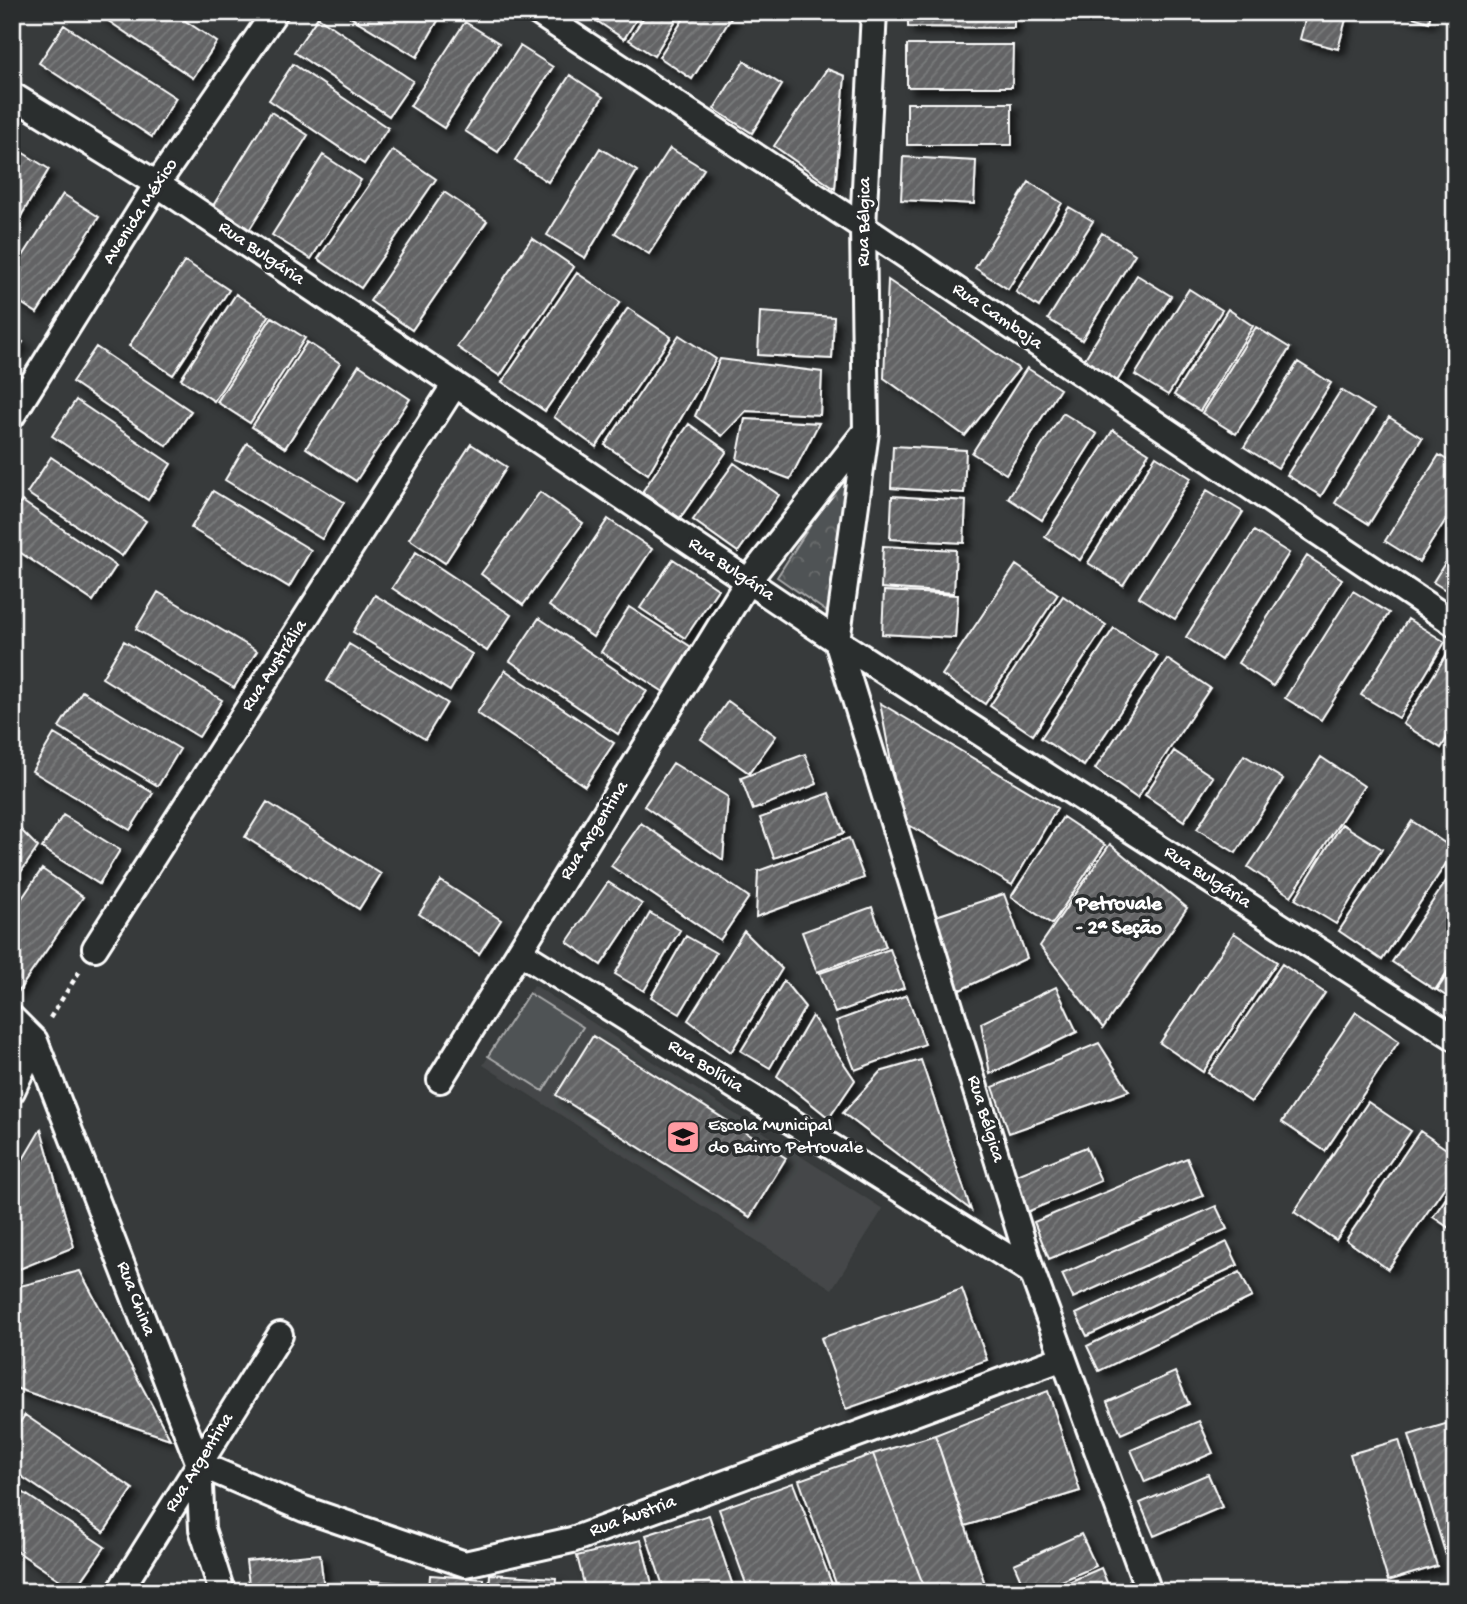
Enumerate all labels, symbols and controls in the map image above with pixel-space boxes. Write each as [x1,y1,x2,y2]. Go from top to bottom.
street label: Avenida México [98,154,184,269]
street label: Rua Bélgica [853,176,877,267]
street label: Rua Bulgária [213,217,310,292]
street label: Rua Camboja [947,278,1048,356]
street label: Rua Bulgária [683,533,780,608]
street label: Rua Austrália [237,615,314,716]
street label: Rua Argentina [555,776,635,885]
street label: Rua Bulgária [1159,841,1256,916]
district label: Petrovale - 2ª Seção [1075,893,1163,942]
street label: Rua Bolívia [663,1035,748,1100]
street label: Rua Bélgica [961,1073,1010,1167]
place label: Escola Municipal do Bairro Petrovale [708,1115,863,1160]
school or university icon: Escola Municipal do Bairro Petrovale [664,1118,702,1156]
street label: Rua China [110,1258,160,1341]
street label: Rua Argentina [160,1408,240,1517]
street label: Rua Áustria [587,1490,681,1543]

